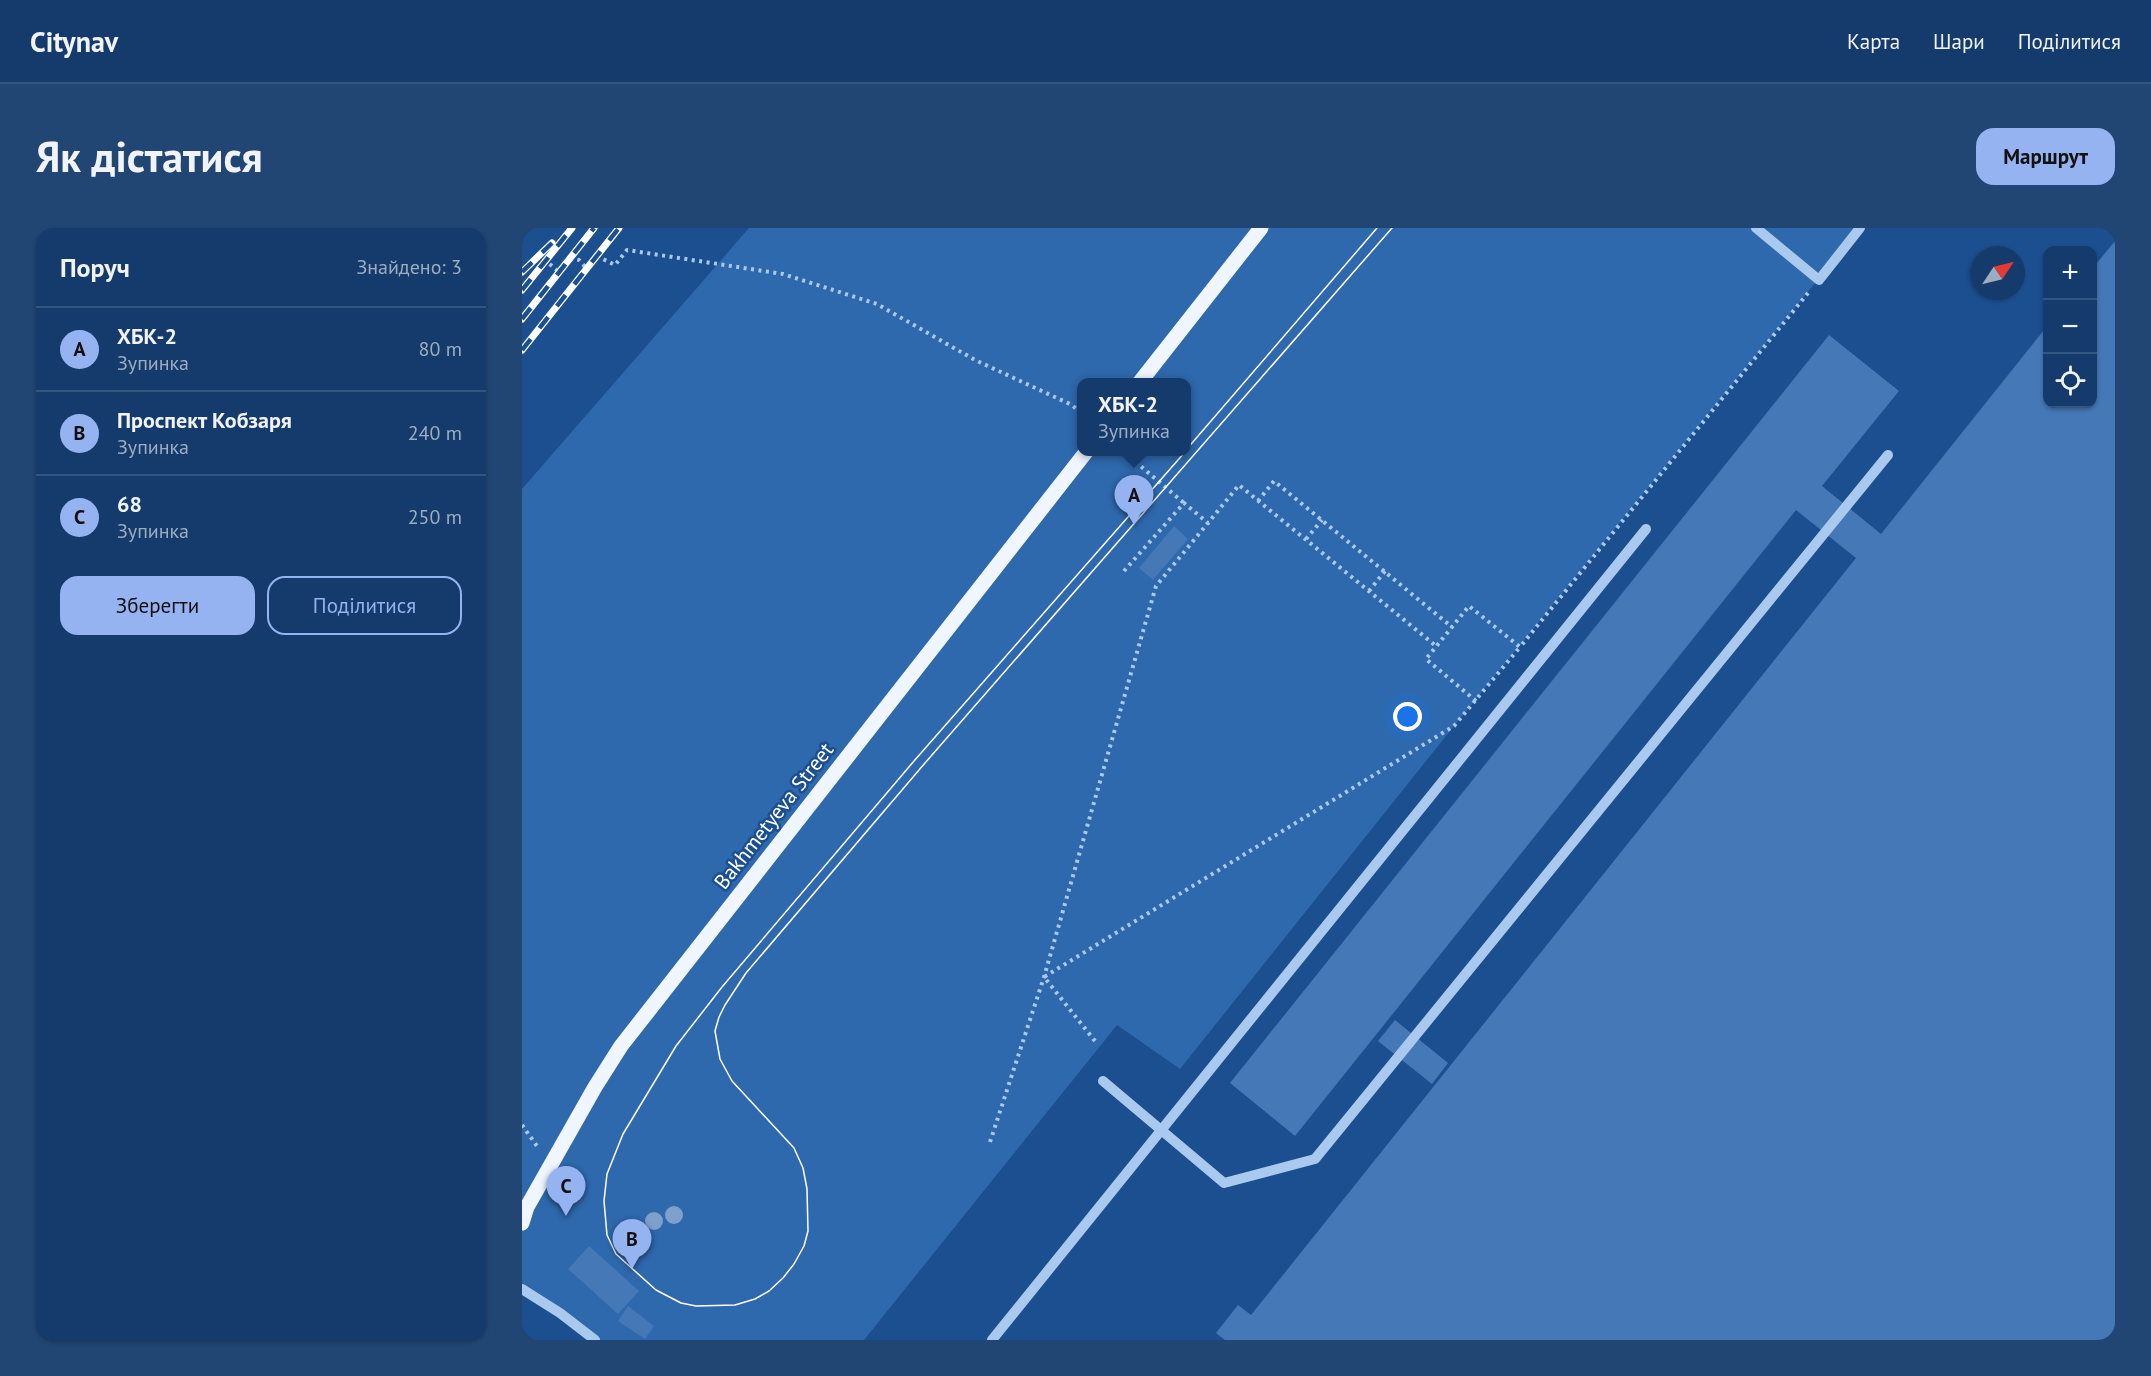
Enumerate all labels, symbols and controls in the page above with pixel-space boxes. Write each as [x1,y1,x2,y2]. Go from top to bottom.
text: Citynav [30,23,118,60]
text: Карта [1847,28,1900,55]
text: Шари [1933,28,1985,55]
text: Поділитися [2018,28,2121,55]
button: Маршрут [1976,128,2115,185]
text: Як дістатися [36,129,263,184]
north arrow [1971,246,2025,300]
map controls [2043,246,2097,408]
button: + [2043,246,2097,300]
text: Поруч [60,251,130,284]
text: Знайдено: 3 [356,254,462,280]
button: − [2043,300,2097,354]
text: ХБК-2 [117,322,177,350]
text: A [73,336,86,362]
text: 80 m [419,336,462,362]
text: Зупинка [117,350,189,376]
button: locate [2043,354,2097,408]
popup [1077,378,1191,456]
text: ХБК-2 [1098,390,1158,418]
text: Проспект Кобзаря [117,406,292,434]
text: Зупинка [1098,418,1170,444]
text: B [74,420,85,446]
text: 240 m [408,420,462,446]
text: Зупинка [117,434,189,460]
pin: A [1114,476,1154,525]
text: 68 [117,490,142,518]
text: C [74,504,85,530]
text: 250 m [408,504,462,530]
text: Зупинка [117,518,189,544]
button: Зберегти [60,576,255,635]
button: Поділитися [267,576,462,635]
your location [1393,702,1422,731]
street label: Bakhmetyeva Street [708,737,839,894]
pin: C [546,1166,585,1216]
pin: B [612,1220,652,1269]

